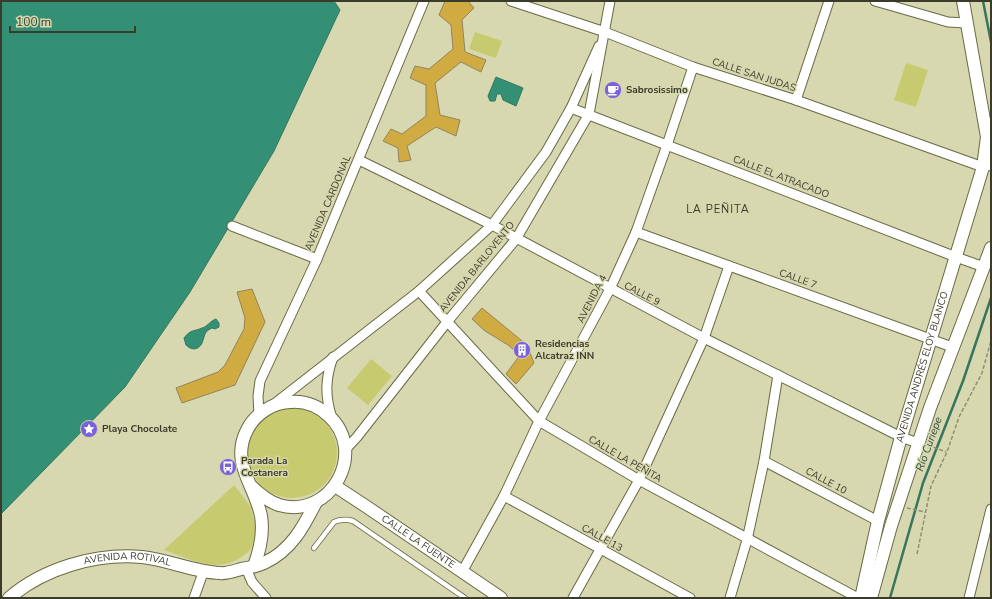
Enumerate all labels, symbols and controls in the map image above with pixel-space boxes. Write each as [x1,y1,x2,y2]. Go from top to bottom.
scale bar [10,8,135,34]
text: 100 m [16,14,51,30]
street label: CALLE SAN JUDAS [710,55,798,95]
cafe icon: Sabrosissimo [603,80,623,100]
place label: Sabrosissimo [626,83,688,97]
street label: CALLE EL ATRACADO [731,152,832,202]
street label: AVENIDA CARDONAL [302,153,355,253]
district label: LA PEÑITA [686,202,750,217]
street label: AVENIDA BARLOVENTO [436,218,518,315]
street label: CALLE 7 [777,266,819,292]
street label: AVENIDA 4 [574,272,610,326]
street label: CALLE 9 [621,279,663,309]
street label: AVENIDA ANDRÉS ELOY BLANCO [893,289,952,444]
place label: Residencias Alcatraz INN [535,337,594,363]
building icon: Residencias Alcatraz INN [512,340,532,360]
water label: Río Curiepe [912,415,946,473]
place icon: Playa Chocolate [79,419,99,439]
place label: Playa Chocolate [102,422,178,436]
street label: CALLE LA PEÑITA [586,432,665,486]
place label: Parada La Costanera [241,454,288,480]
bus stop icon: Parada La Costanera [218,457,238,477]
street label: CALLE 10 [803,464,849,498]
street label: CALLE LA FUENTE [378,512,458,572]
street label: CALLE 13 [579,521,625,555]
street label: AVENIDA ROTIVAL [82,549,173,570]

